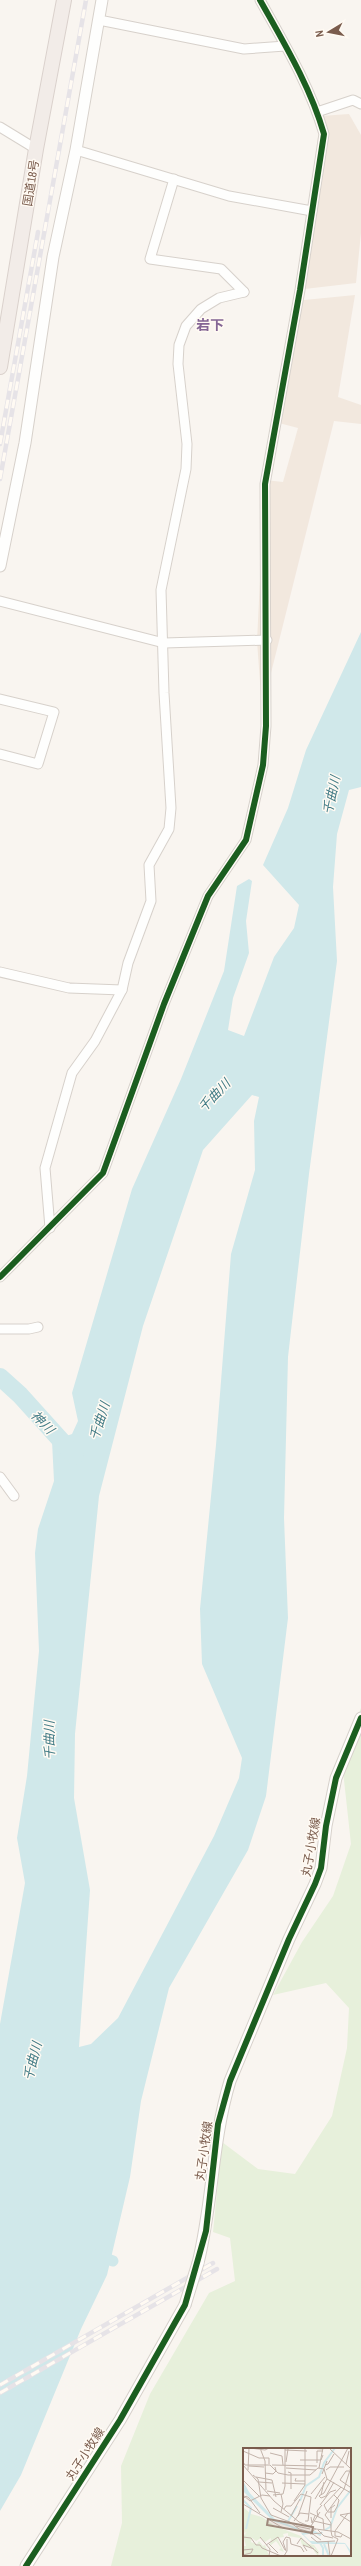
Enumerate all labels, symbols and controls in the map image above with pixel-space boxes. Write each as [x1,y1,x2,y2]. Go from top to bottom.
north arrow [309,12,349,52]
text: N [312,29,327,38]
street label: 国道18号 [19,159,43,207]
district label: 岩下 [196,316,224,334]
water label: 千曲川 [319,772,344,816]
water label: 千曲川 [195,1074,235,1115]
water label: 千曲川 [86,1398,114,1442]
water label: 神川 [27,1407,59,1439]
water label: 千曲川 [41,1718,58,1760]
street label: 丸子小牧線 [298,1816,324,1878]
water label: 千曲川 [20,2038,46,2082]
street label: 丸子小牧線 [192,2120,216,2182]
street label: 丸子小牧線 [62,2424,108,2484]
inset map [243,2448,351,2556]

